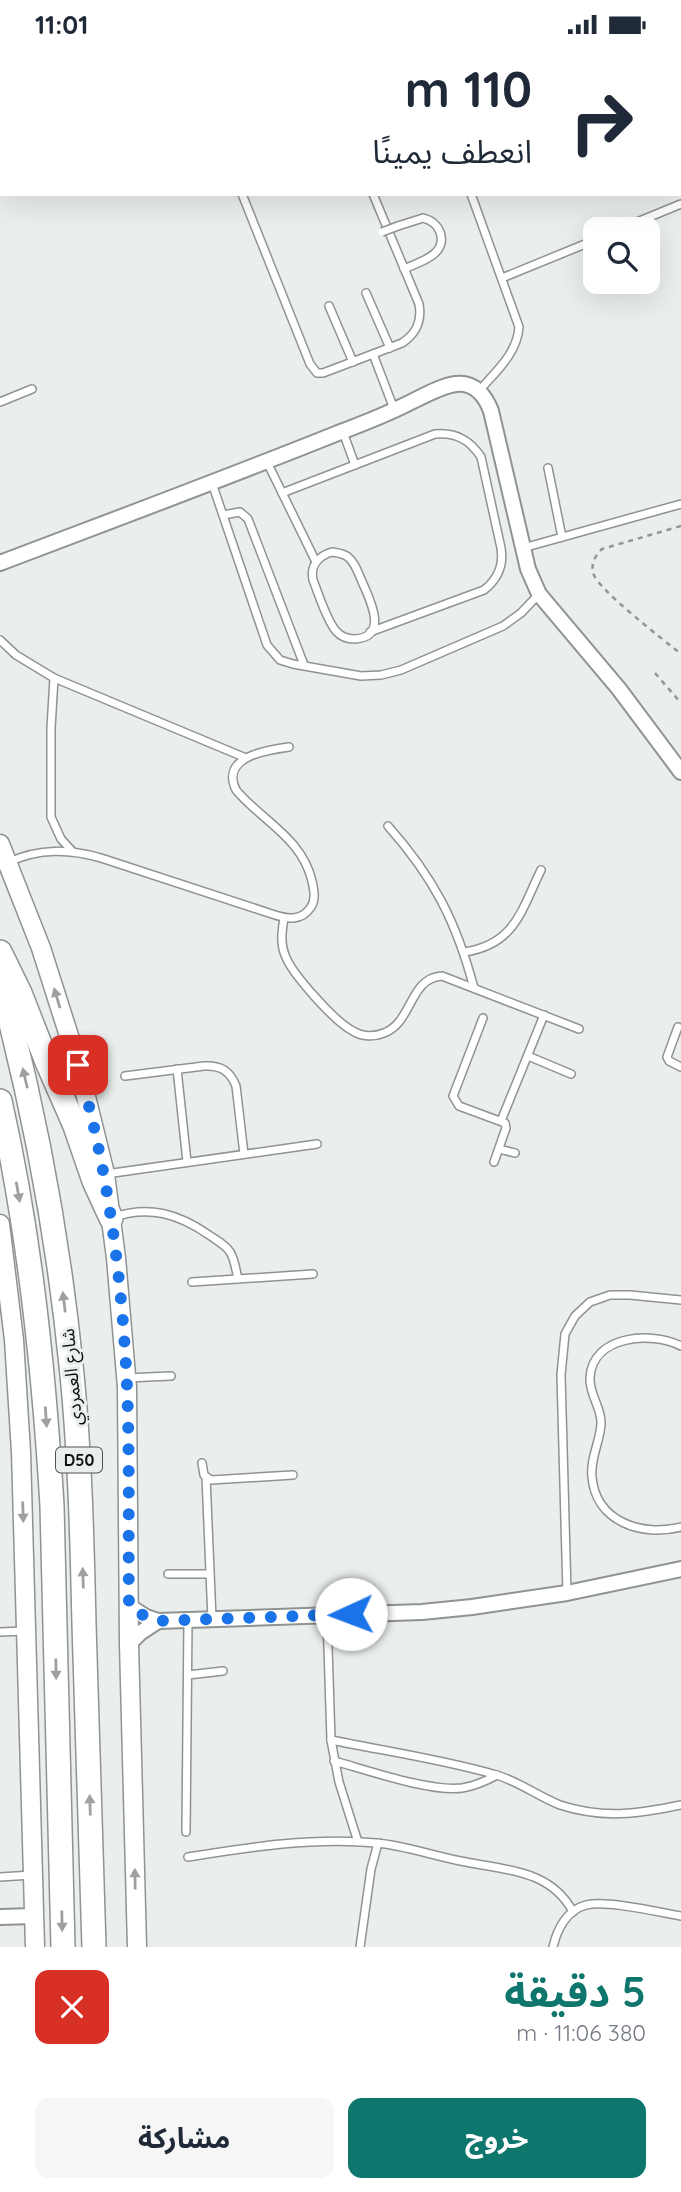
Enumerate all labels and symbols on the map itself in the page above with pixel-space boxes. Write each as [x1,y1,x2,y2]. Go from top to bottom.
one-way arrow [51,987,61,1008]
pin [48,1035,108,1095]
one-way arrow [19,1067,30,1089]
one-way arrow [13,1181,24,1203]
one-way arrow [59,1291,70,1313]
street label: شارع العمردي [56,1327,90,1427]
one-way arrow [41,1406,52,1428]
road number: D50 [56,1448,102,1473]
one-way arrow [17,1501,29,1523]
one-way arrow [77,1567,89,1589]
position arrow [314,1577,388,1651]
one-way arrow [50,1658,61,1680]
one-way arrow [84,1794,95,1816]
one-way arrow [129,1868,141,1890]
one-way arrow [56,1910,68,1932]

